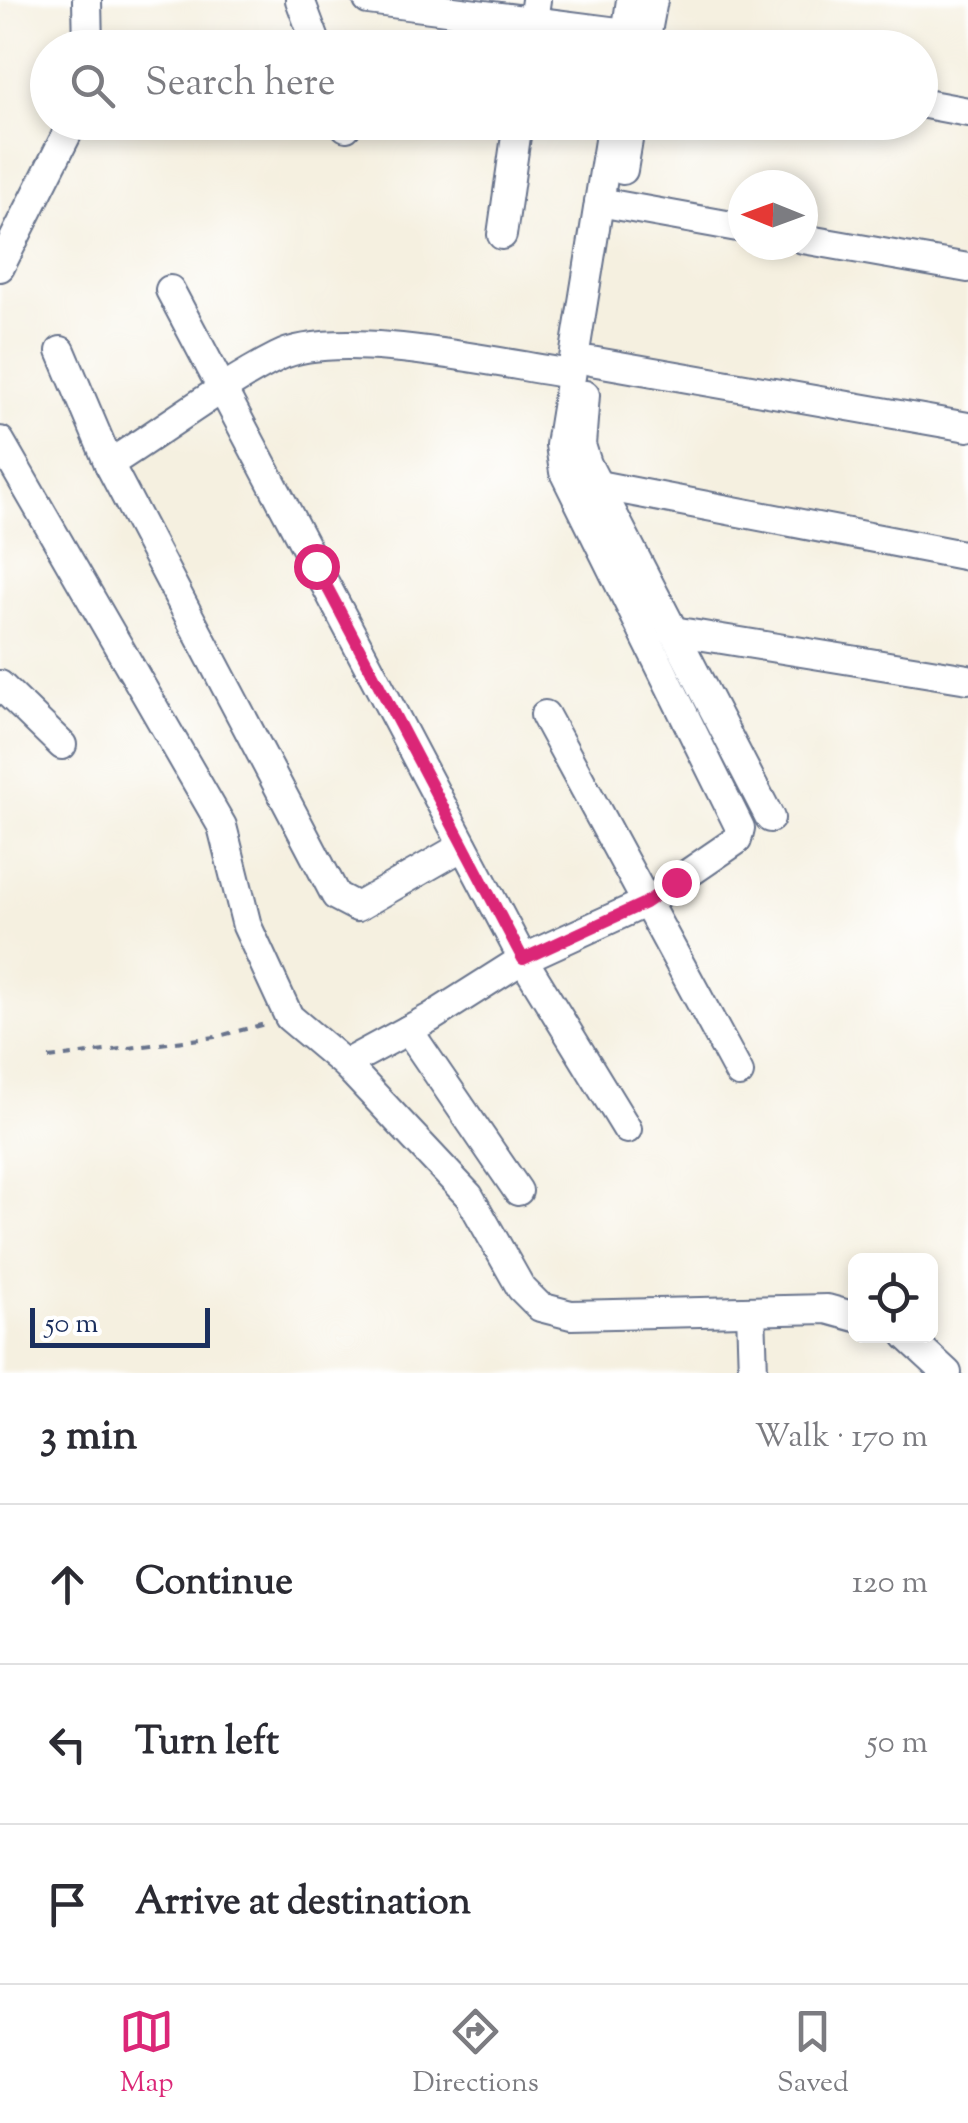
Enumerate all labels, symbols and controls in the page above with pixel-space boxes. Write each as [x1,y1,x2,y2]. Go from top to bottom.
search box [30,30,938,140]
icon: search [65,58,120,113]
text: Search here [145,58,336,112]
north arrow [728,170,818,260]
route start [294,544,340,590]
route end [654,860,700,906]
map controls [848,1253,938,1343]
button: locate [848,1253,938,1343]
scale bar [30,1303,210,1348]
text: 50 m [45,1305,99,1345]
text: 3 min [40,1408,137,1468]
text: Walk · 170 m [755,1415,928,1461]
icon: ahead [40,1557,95,1612]
text: Continue [135,1557,293,1611]
text: 120 m [852,1561,928,1607]
icon: left [40,1717,95,1772]
text: Turn left [135,1717,279,1771]
text: 50 m [867,1721,928,1767]
icon: arrive [40,1877,95,1932]
text: Arrive at destination [135,1877,471,1931]
tab: Map [119,2004,174,2104]
tab: Directions [412,2004,539,2104]
tab: Saved [777,2004,849,2104]

